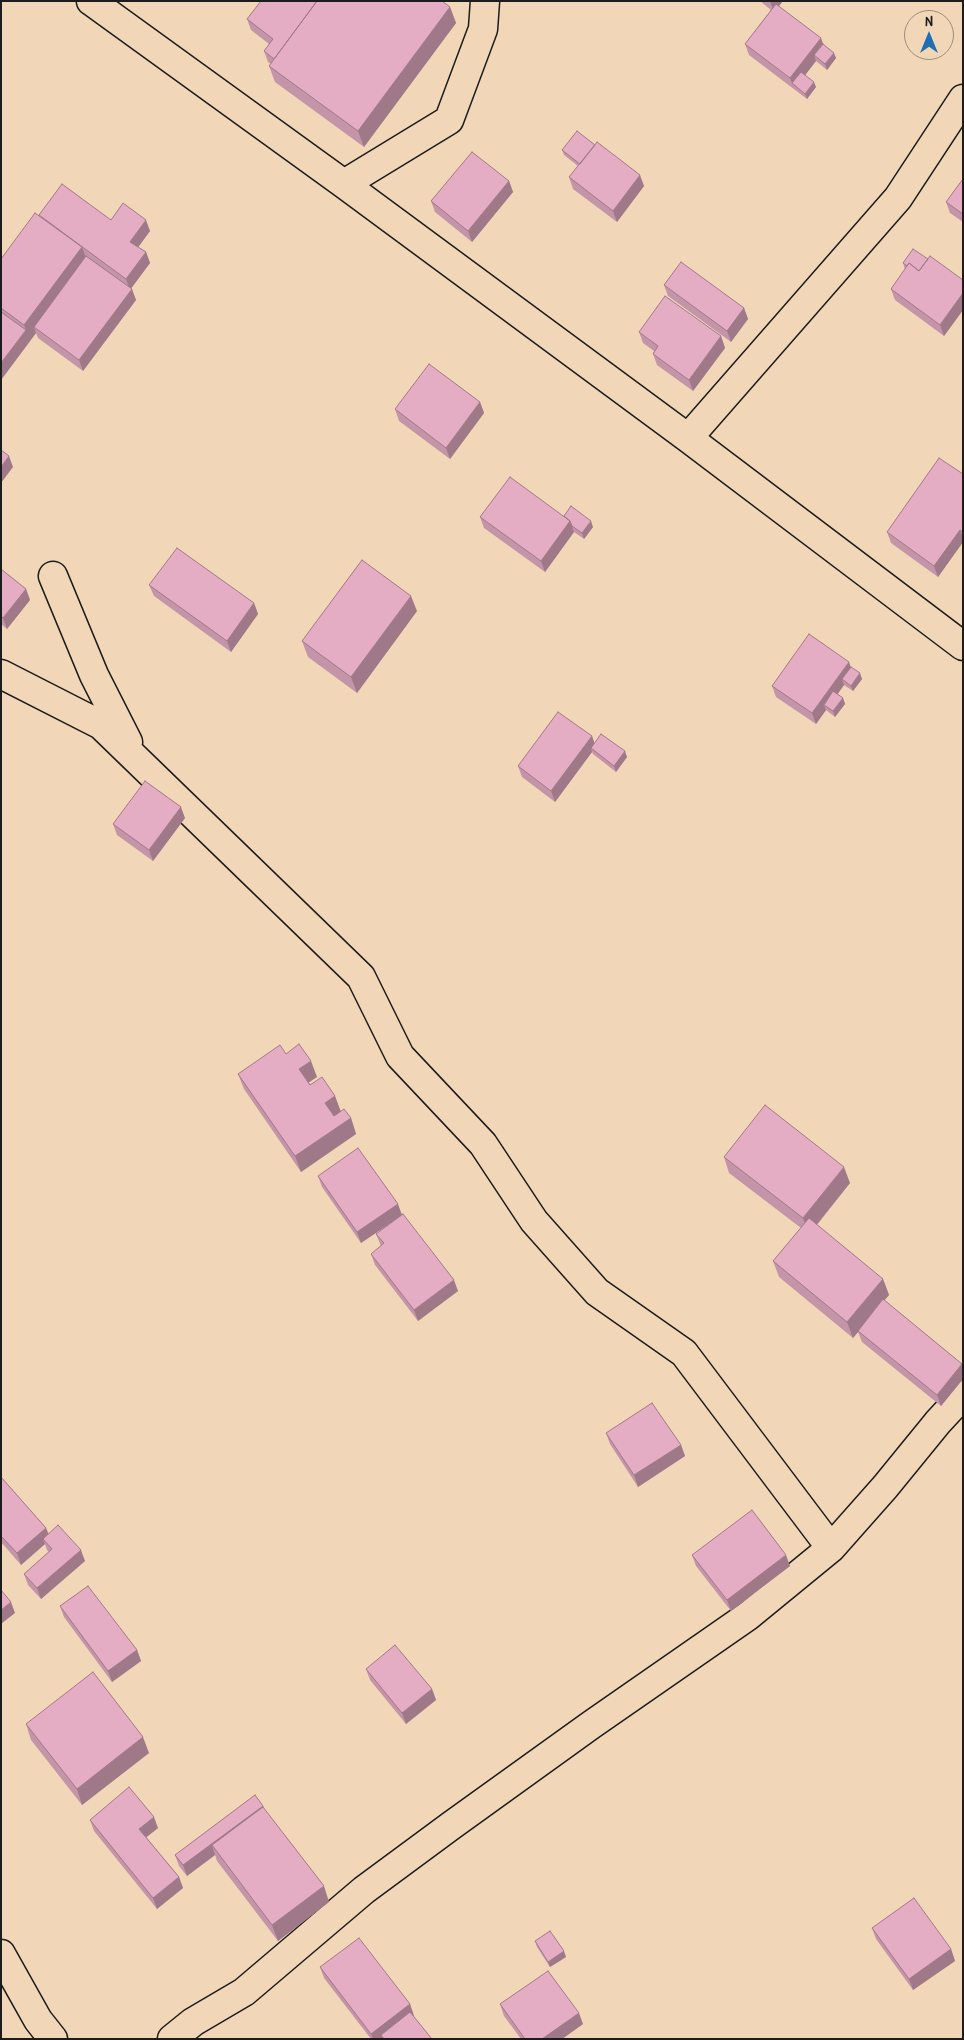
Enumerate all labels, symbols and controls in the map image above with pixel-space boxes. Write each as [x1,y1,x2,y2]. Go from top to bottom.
north arrow [904,10,954,60]
text: N [925,11,933,30]

